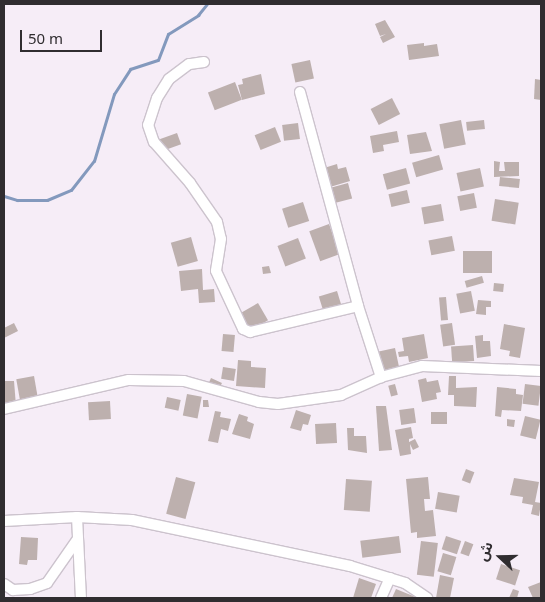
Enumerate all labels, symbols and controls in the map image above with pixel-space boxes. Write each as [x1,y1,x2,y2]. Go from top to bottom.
scale bar [22,20,105,52]
text: 50 m [28,23,63,55]
north arrow [475,532,525,582]
text: ش [469,537,503,566]

